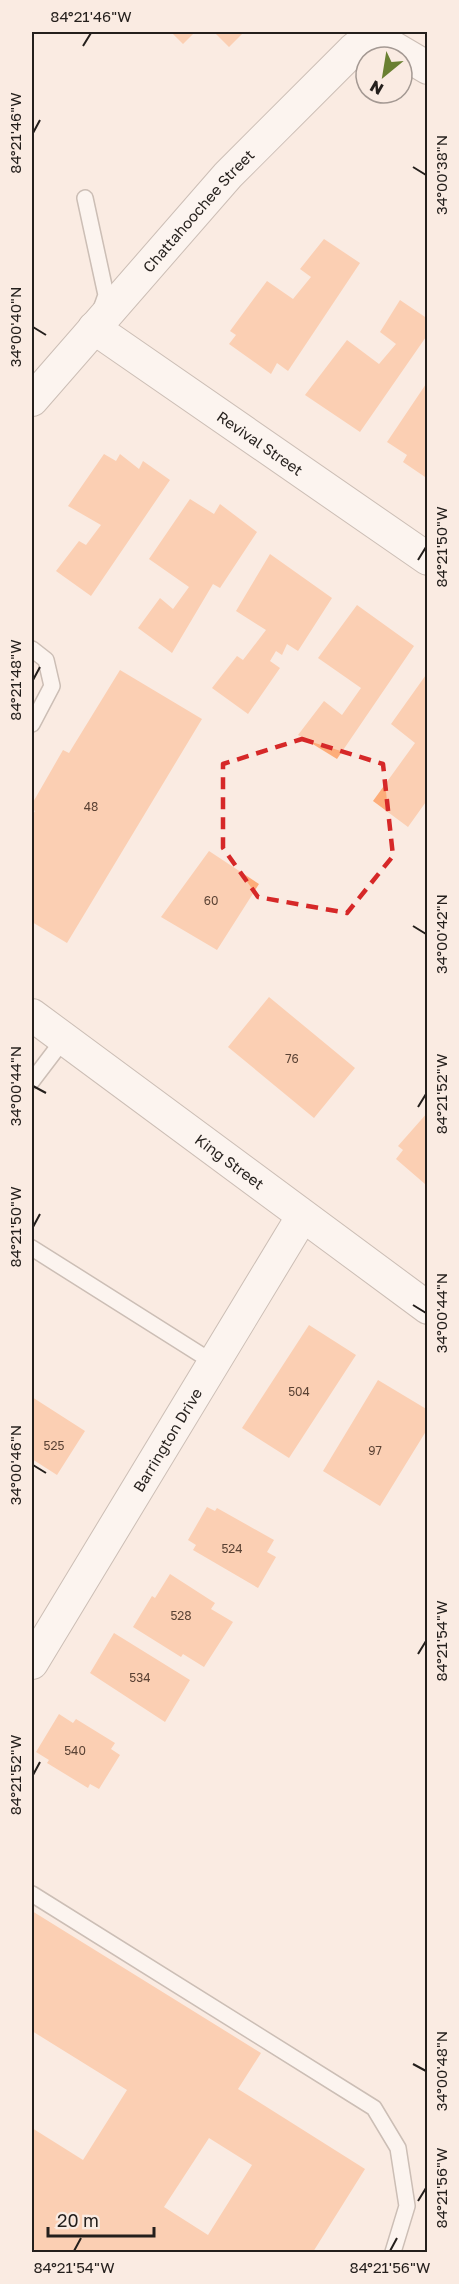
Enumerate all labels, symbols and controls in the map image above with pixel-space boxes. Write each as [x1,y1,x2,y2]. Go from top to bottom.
text: 84°21'46"W [50,7,132,25]
north arrow [354,45,414,105]
text: N [366,76,387,100]
text: 84°21'46"W [6,92,24,174]
text: 34°00'38"N [432,135,450,215]
street label: Chattahoochee Street [139,145,258,276]
text: 34°00'40"N [6,287,24,367]
street label: Revival Street [214,407,307,479]
text: 84°21'50"W [432,506,450,588]
text: 84°21'48"W [6,639,24,721]
house number: 48 [84,799,98,814]
house number: 60 [204,893,218,908]
text: 34°00'42"N [432,894,450,974]
text: 34°00'44"N [6,1046,24,1126]
house number: 76 [285,1051,299,1066]
text: 84°21'52"W [432,1054,450,1134]
street label: King Street [192,1130,268,1193]
text: 84°21'50"W [6,1186,24,1268]
text: 34°00'44"N [432,1273,450,1353]
street label: Barrington Drive [129,1384,206,1495]
house number: 504 [288,1384,310,1399]
text: 34°00'46"N [6,1425,24,1505]
house number: 525 [44,1438,64,1453]
house number: 97 [368,1443,382,1458]
house number: 524 [221,1541,243,1556]
text: 84°21'54"W [432,1600,450,1682]
house number: 528 [170,1608,192,1623]
house number: 534 [129,1670,151,1685]
text: 84°21'52"W [6,1735,24,1815]
house number: 540 [64,1743,86,1758]
text: 34°00'48"N [432,2031,450,2111]
text: 84°21'56"W [432,2147,450,2229]
scale bar [48,2200,154,2238]
text: 20 m [57,2209,99,2231]
text: 84°21'54"W [33,2258,115,2276]
text: 84°21'56"W [349,2258,431,2276]

